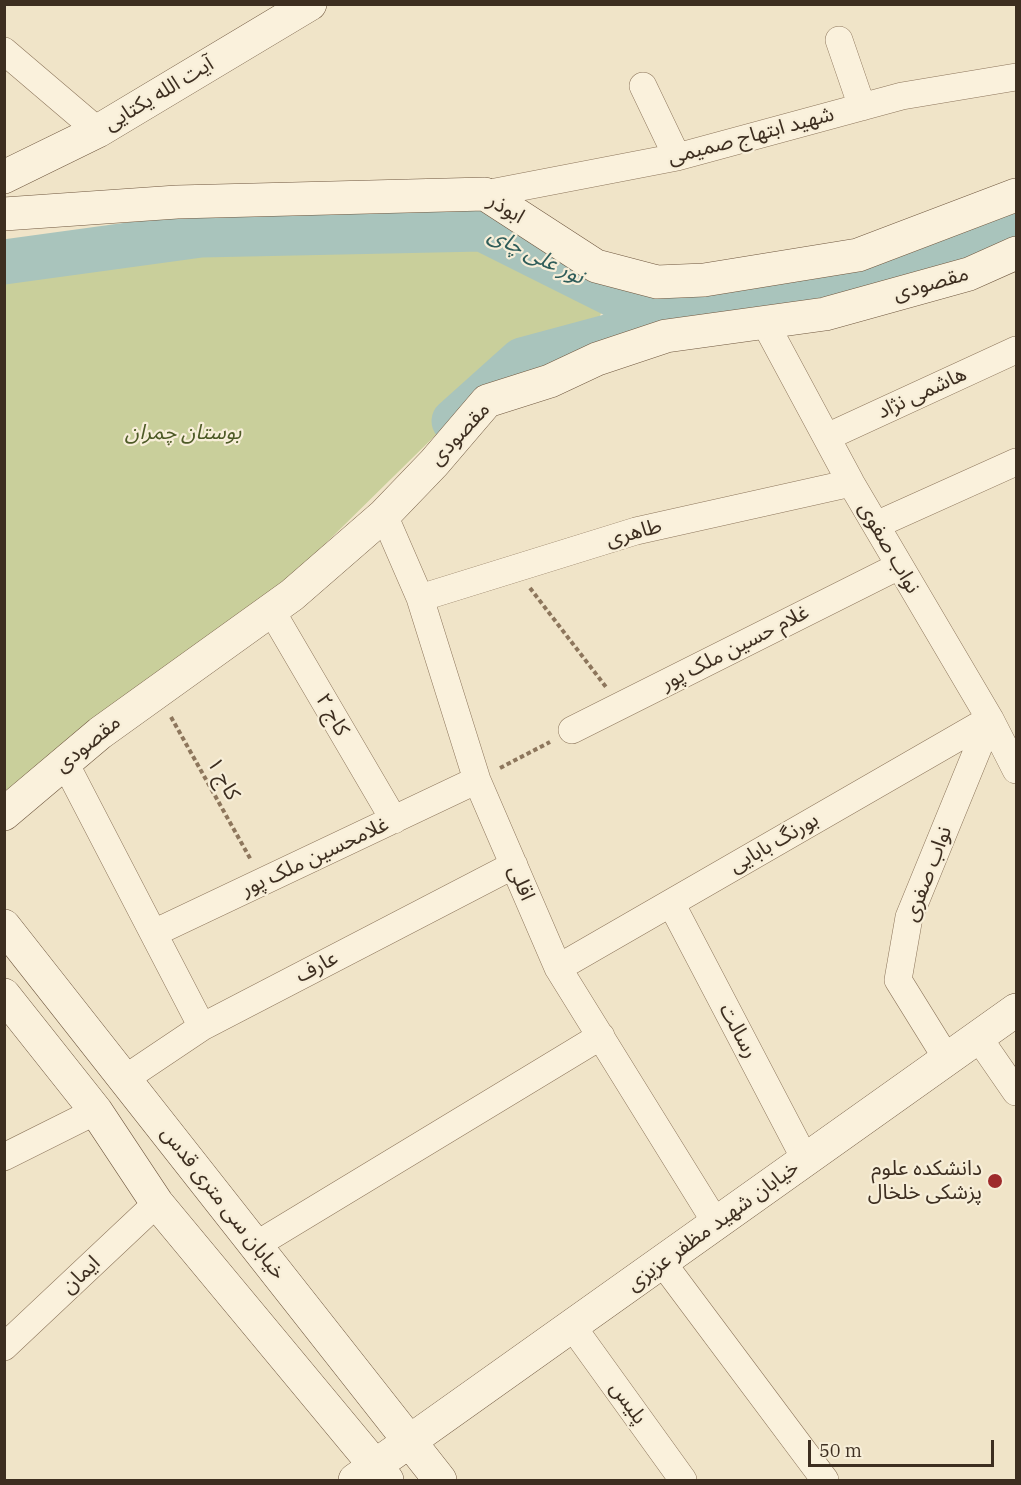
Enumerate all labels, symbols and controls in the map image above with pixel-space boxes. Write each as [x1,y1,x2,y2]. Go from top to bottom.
street label: آیت الله یکتایی [100,51,218,137]
street label: شهید ابتهاج صمیمی [665,102,837,170]
street label: ابوذر [483,188,529,230]
water label: نور علی چای [484,221,588,291]
street label: مقصودی [890,261,972,307]
street label: هاشمی نژاد [873,361,971,425]
street label: مقصودی [424,397,496,471]
park label: بوستان چمران [125,420,241,446]
street label: نواب صفوی [853,498,925,598]
street label: طاهری [603,513,665,553]
street label: غلام حسین ملک پور [657,600,813,696]
street label: کاج ۲ [310,689,354,741]
street label: مقصودی [50,710,126,778]
street label: کاج ۱ [201,753,245,805]
street label: بورنگ بابایی [725,807,823,879]
street label: غلامحسین ملک پور [237,812,393,902]
street label: نواب صفری [898,823,958,925]
street label: اقلی [502,861,540,905]
street label: عارف [291,945,343,989]
street label: رسالت [713,999,763,1063]
street label: خیابان سی متری قدس [155,1121,291,1285]
street label: خیابان شهید مظفر عزیزی [622,1155,804,1297]
place label: دانشکده علوم پزشکی خلخال [868,1156,982,1206]
marker: دانشکده علوم پزشکی خلخال [986,1172,1004,1190]
street label: ایمان [56,1251,106,1299]
street label: پلیس [604,1377,652,1429]
scale bar [811,1428,997,1466]
text: 50 m [819,1439,862,1462]

